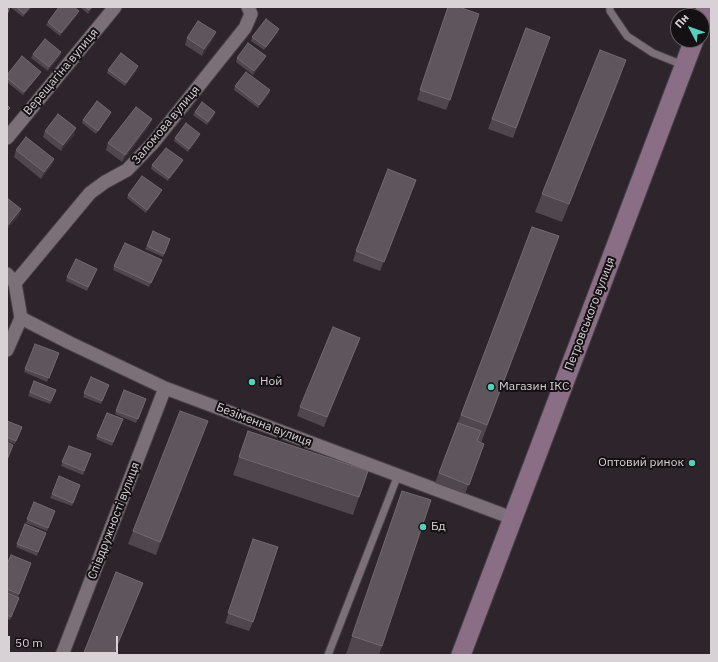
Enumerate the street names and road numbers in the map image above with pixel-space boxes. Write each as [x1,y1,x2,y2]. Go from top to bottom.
street label: Верещагіна вулиця [21,26,101,118]
street label: Заломова вулиця [129,83,203,167]
street label: Петровського вулиця [562,255,618,373]
street label: Безіменна вулиця [214,400,314,450]
street label: Співдружності вулиця [85,460,143,582]

